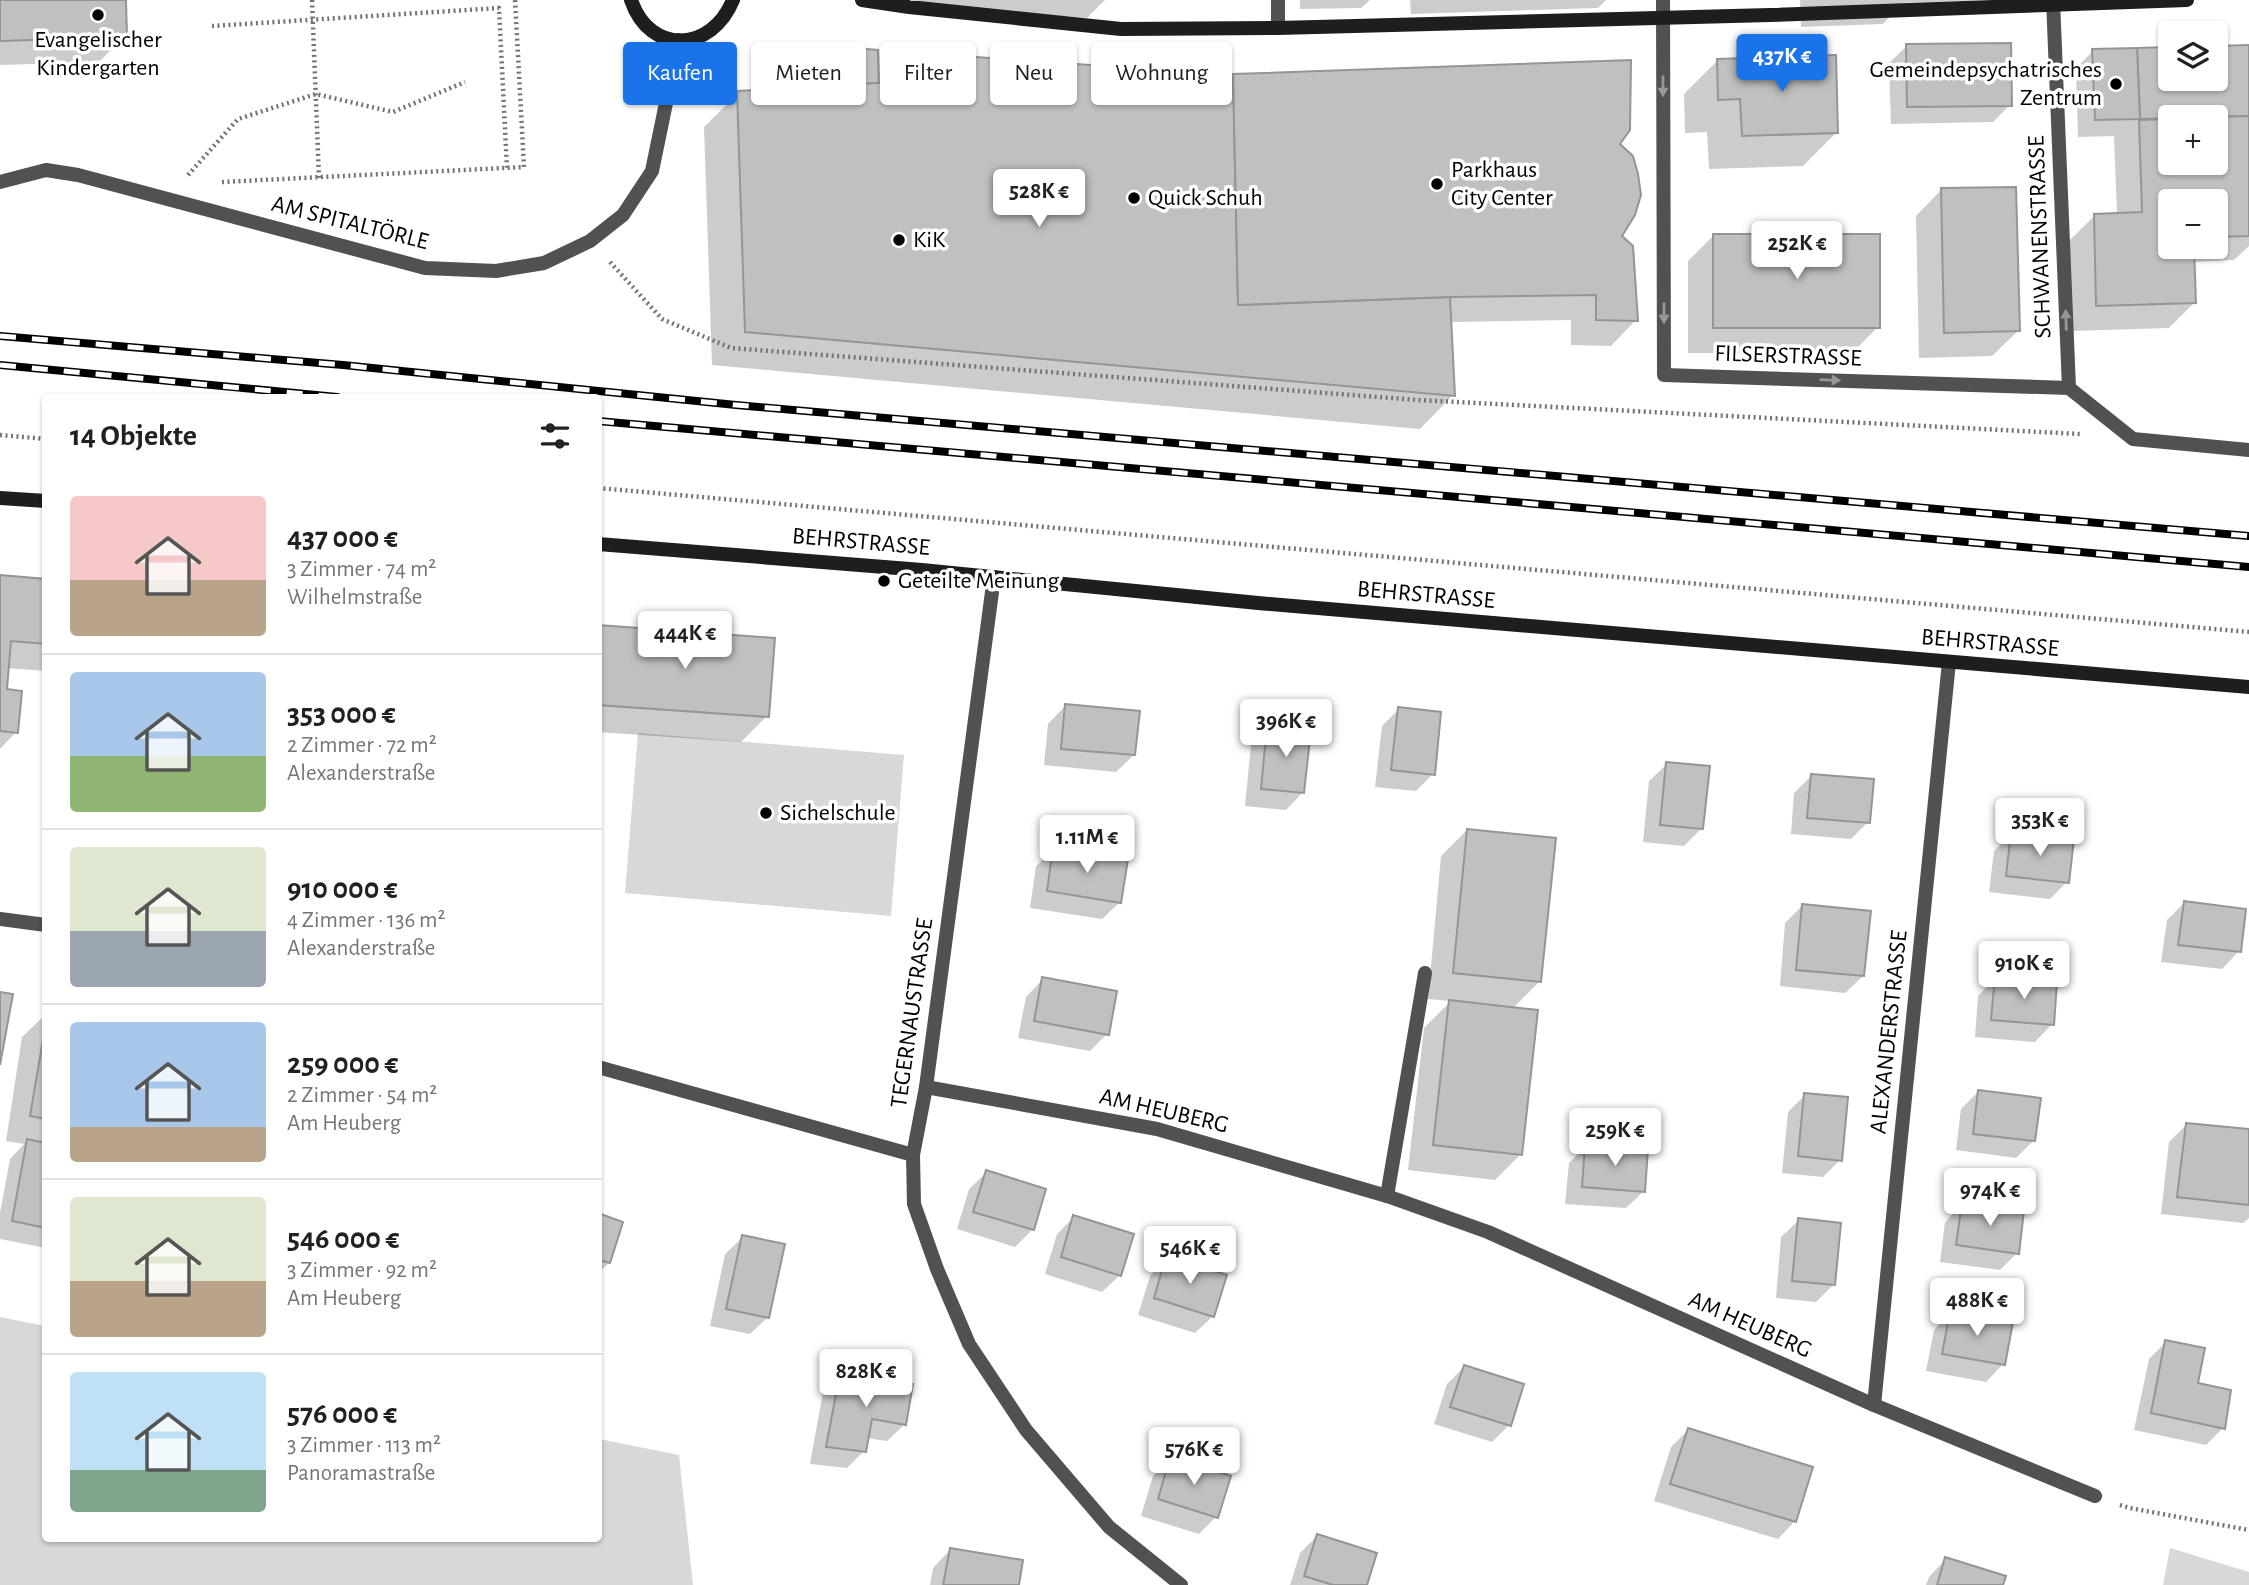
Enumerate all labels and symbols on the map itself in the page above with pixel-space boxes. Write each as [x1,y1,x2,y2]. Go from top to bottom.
marker: Evangelischer Kindergarten [90,7,106,23]
place label: Evangelischer Kindergarten [34,28,162,80]
pin: 437K € [1725,34,1839,94]
place label: Gemeindepsychatrisches Zentrum [1869,58,2102,110]
one-way arrow [1657,75,1669,97]
marker: Gemeindepsychatrisches Zentrum [2108,76,2124,92]
street label: SCHWANENSTRASSE [2024,135,2056,339]
place label: Parkhaus City Center [1451,158,1553,210]
pin: 528K € [982,170,1096,229]
marker: Parkhaus City Center [1429,176,1445,192]
place label: Quick Schuh [1148,186,1263,210]
marker: Quick Schuh [1126,190,1142,206]
street label: AM SPITALTÖRLE [269,191,432,254]
pin: 252K € [1740,222,1854,281]
place label: KiK [913,228,946,252]
marker: KiK [891,232,907,248]
one-way arrow [1658,302,1670,324]
one-way arrow [2060,309,2071,331]
street label: FILSERSTRASSE [1714,341,1862,371]
one-way arrow [1819,375,1841,386]
street label: BEHRSTRASSE [791,524,931,560]
place label: Geteilte Meinung [898,569,1060,593]
marker: Geteilte Meinung [876,573,892,589]
street label: BEHRSTRASSE [1356,577,1496,613]
pin: 444K € [628,612,742,671]
street label: BEHRSTRASSE [1920,625,2060,661]
pin: 396K € [1229,700,1343,759]
pin: 353K € [1983,798,2097,858]
place label: Sichelschule [780,801,896,825]
marker: Sichelschule [758,805,774,821]
pin: 1.11M € [1022,816,1152,875]
street label: TEGERNAUSTRASSE [887,916,937,1109]
street label: ALEXANDERSTRASSE [1866,929,1912,1135]
pin: 910K € [1967,942,2081,1001]
street label: AM HEUBERG [1097,1084,1231,1138]
pin: 259K € [1558,1108,1672,1168]
pin: 974K € [1933,1168,2047,1228]
pin: 546K € [1133,1226,1247,1286]
pin: 488K € [1920,1278,2034,1338]
street label: AM HEUBERG [1685,1287,1815,1363]
pin: 828K € [809,1350,923,1409]
pin: 576K € [1137,1428,1251,1487]

